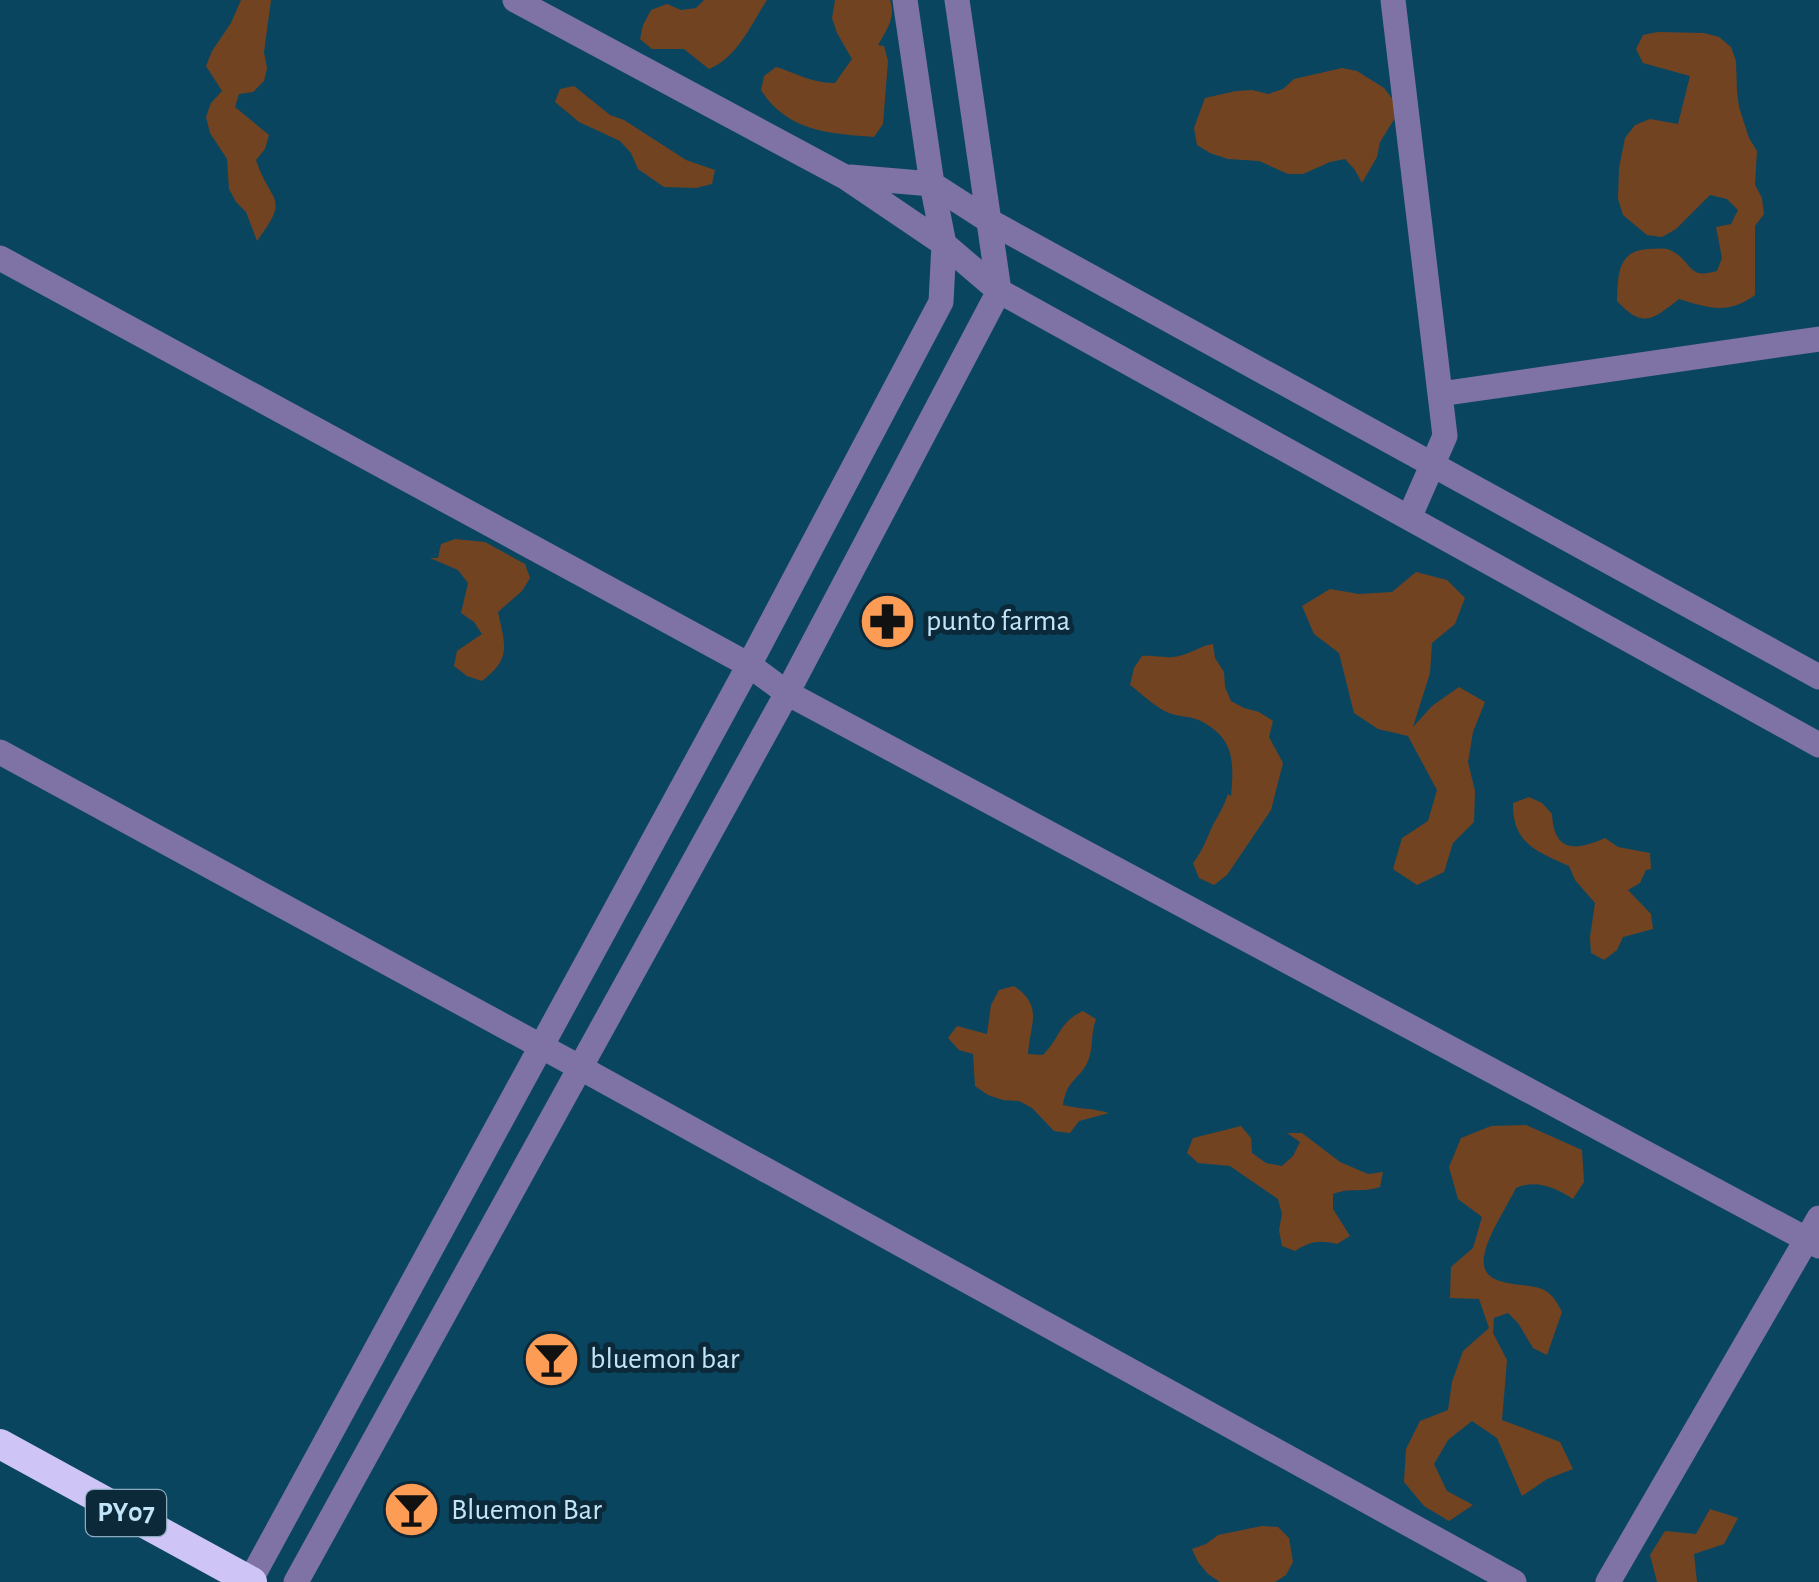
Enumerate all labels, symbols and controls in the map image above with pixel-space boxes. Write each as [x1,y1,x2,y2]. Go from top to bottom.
pharmacy icon: punto farma [857,591,917,651]
place label: punto farma [926,606,1070,636]
bar icon: bluemon bar [521,1329,581,1389]
place label: bluemon bar [590,1344,740,1374]
bar icon: Bluemon Bar [382,1480,442,1540]
road number: PY07 [86,1490,166,1536]
place label: Bluemon Bar [451,1495,602,1525]

